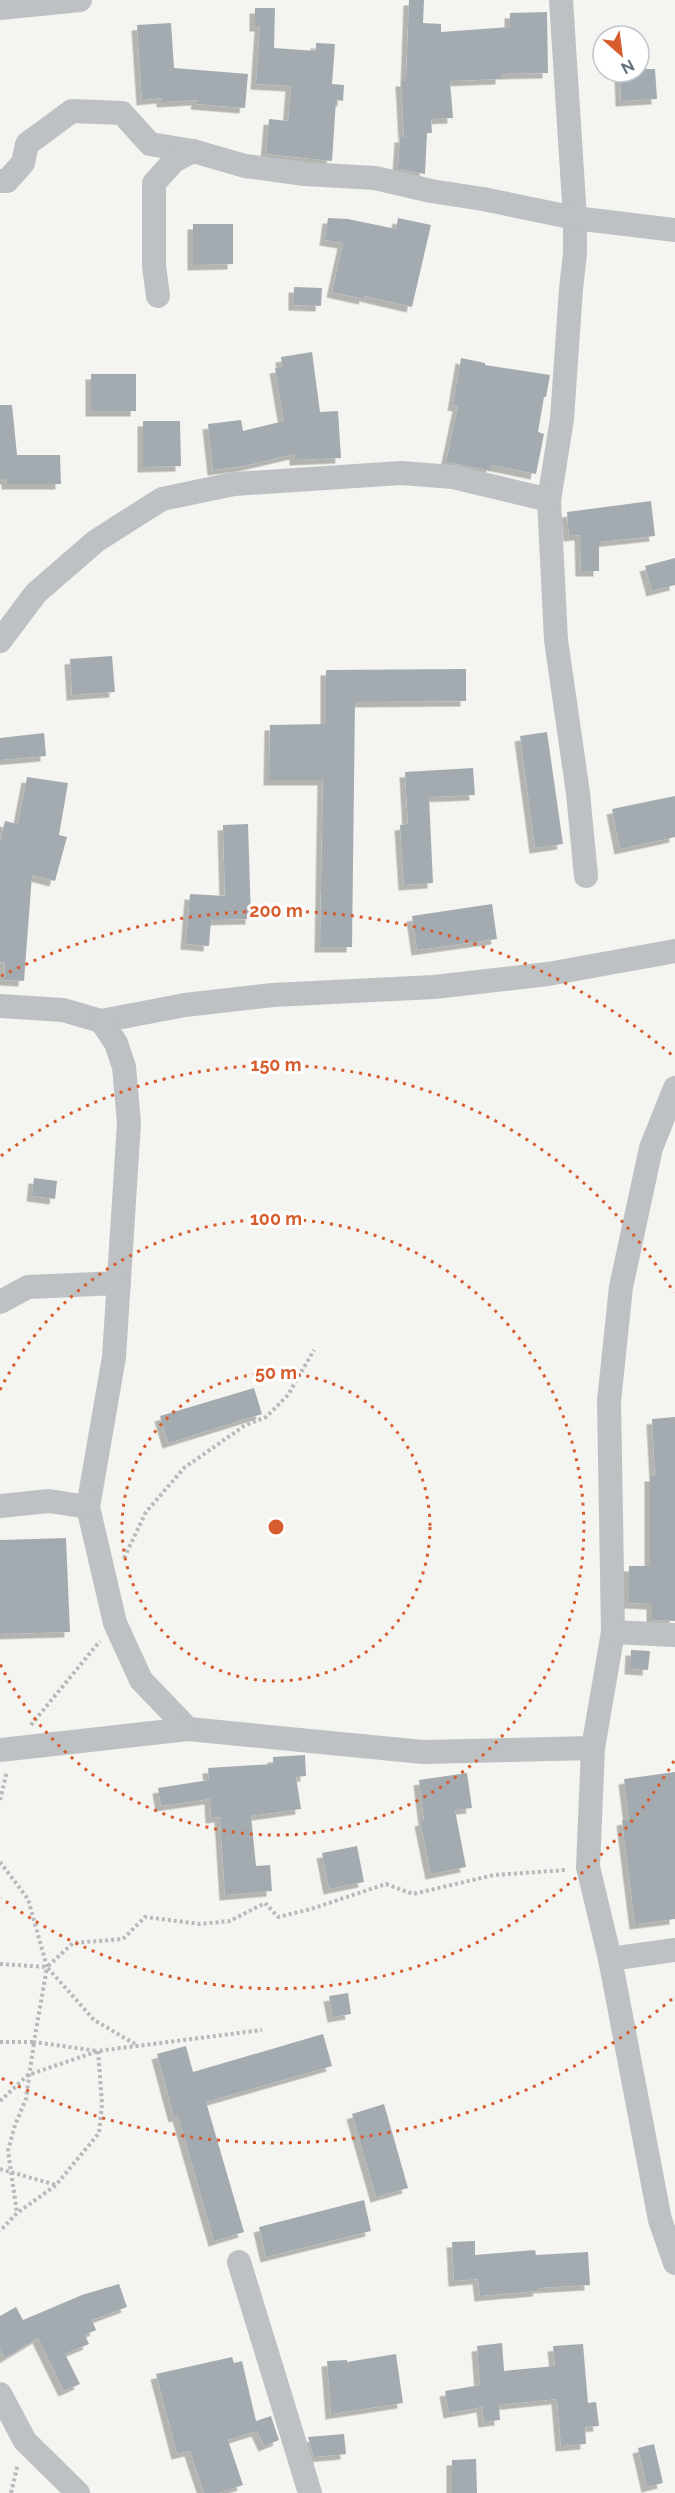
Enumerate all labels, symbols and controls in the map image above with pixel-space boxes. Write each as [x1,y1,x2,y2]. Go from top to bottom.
north arrow [591,24,651,84]
text: N [618,56,638,78]
text: 200 m [249,900,303,921]
text: 150 m [251,1054,302,1075]
text: 100 m [250,1208,302,1229]
text: 50 m [255,1362,297,1383]
centre of rings [266,1517,286,1537]

